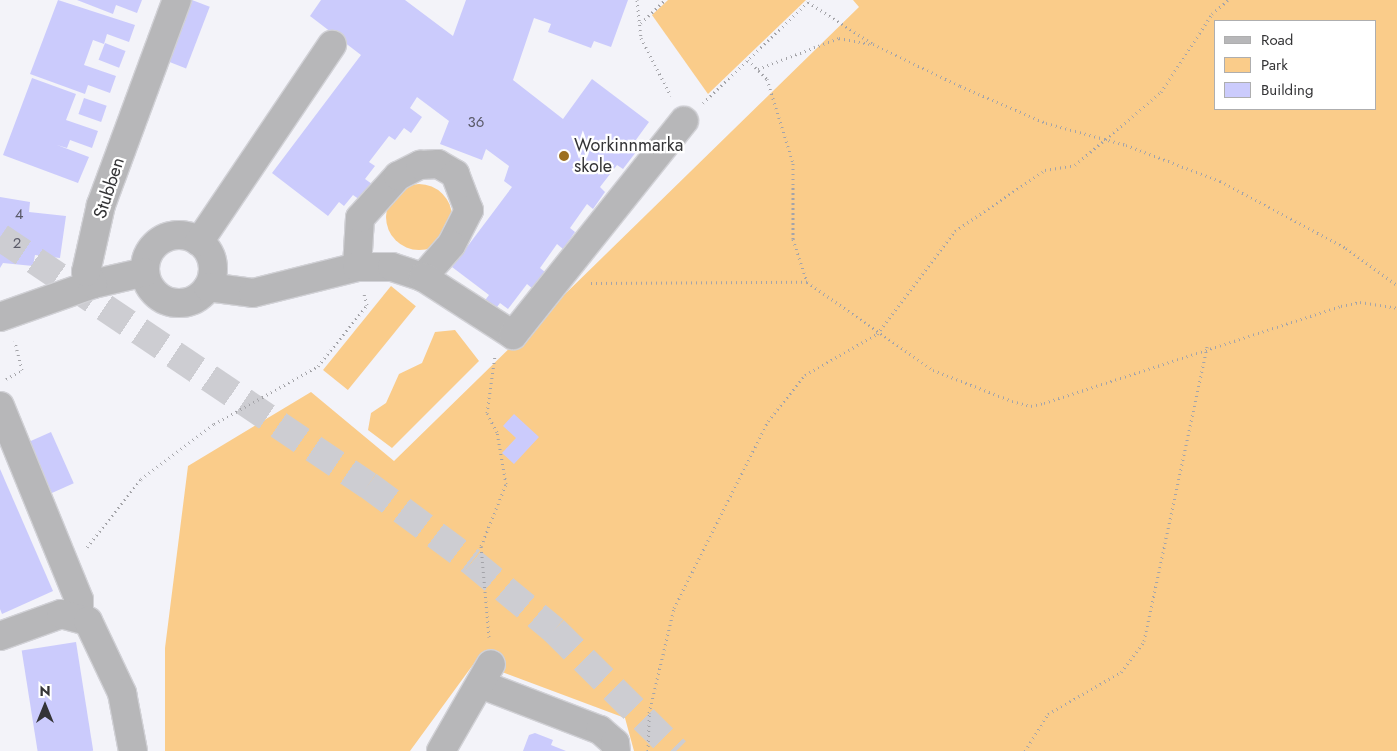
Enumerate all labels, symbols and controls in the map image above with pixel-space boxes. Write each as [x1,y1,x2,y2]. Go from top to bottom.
legend [1214,20,1377,110]
text: Road [1261,29,1293,51]
text: Park [1261,54,1288,76]
text: Building [1261,79,1313,101]
house number: 36 [468,114,484,132]
place label: Workinnmarka skole [574,135,683,178]
marker: Workinnmarka skole [558,150,570,162]
street label: Stubben [89,155,129,221]
house number: 4 [15,206,23,224]
house number: 2 [13,235,21,253]
north arrow [20,681,70,731]
text: N [39,681,51,701]

